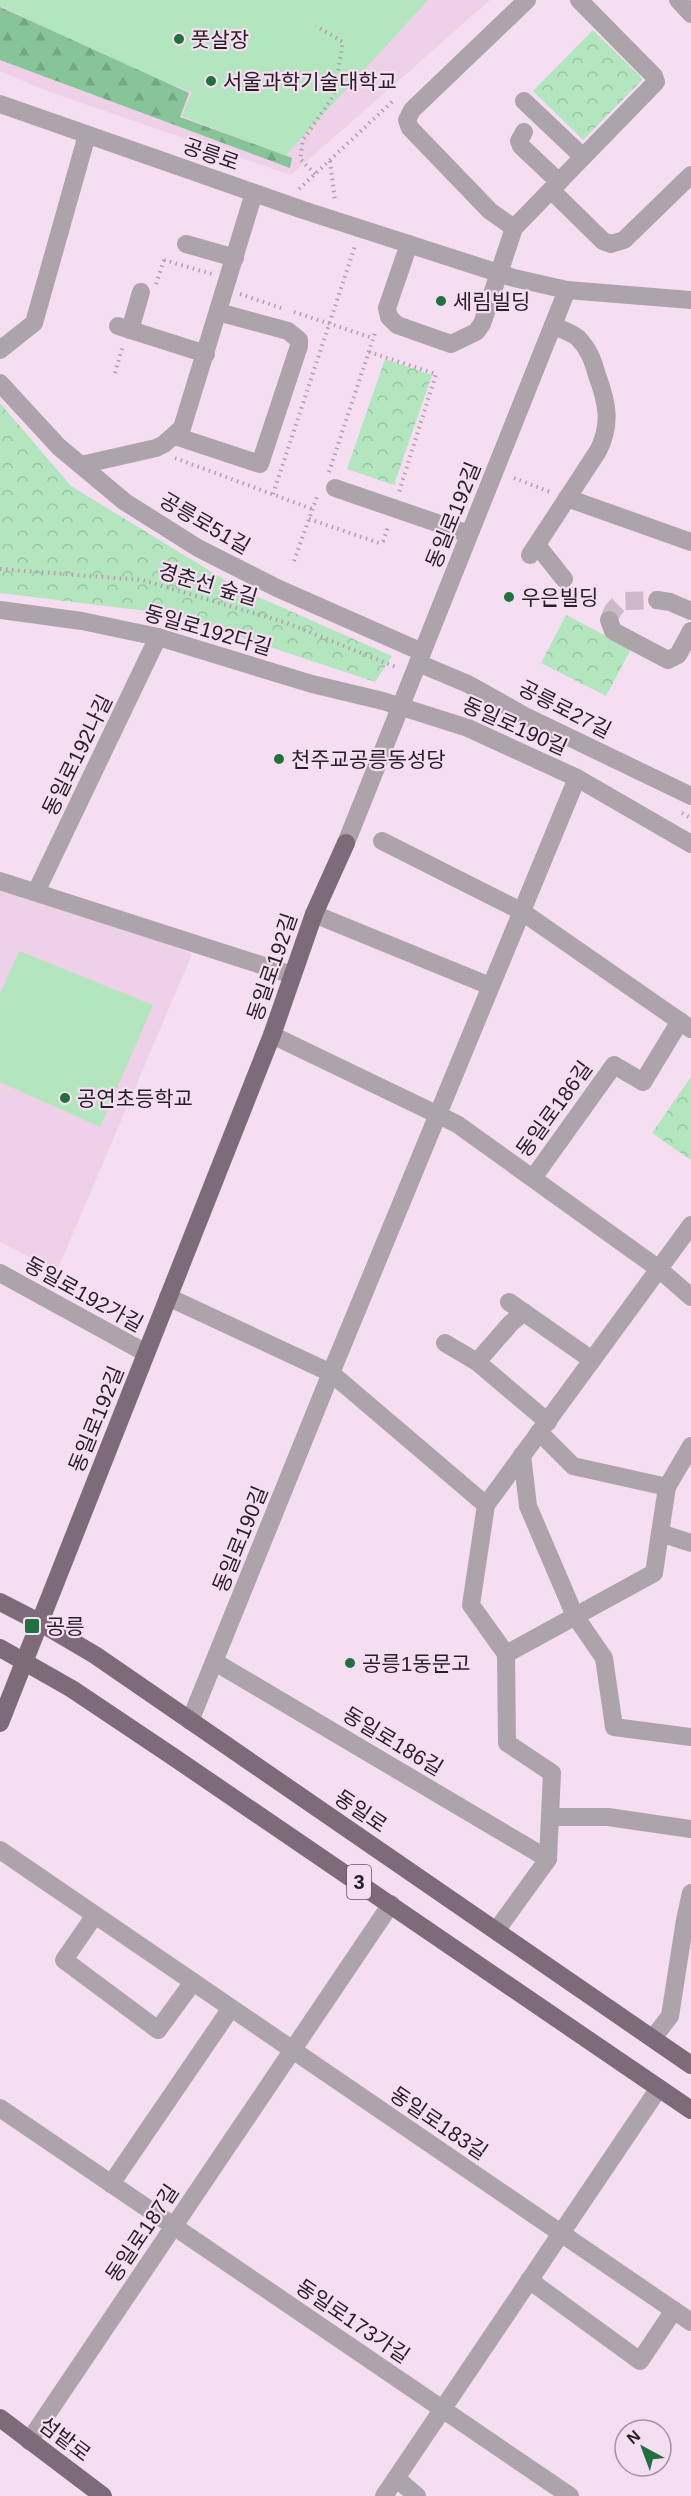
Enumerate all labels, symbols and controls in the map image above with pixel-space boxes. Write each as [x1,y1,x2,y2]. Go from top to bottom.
place label: 풋살장 [191,28,249,51]
marker: 풋살장 [172,32,186,46]
place label: 서울과학기술대학교 [223,70,397,93]
marker: 서울과학기술대학교 [204,74,218,88]
street label: 공릉로 [180,134,242,174]
place label: 세림빌딩 [453,290,530,313]
marker: 세림빌딩 [434,294,448,308]
street label: 동일로192길 [421,459,485,571]
street label: 공릉로51길 [156,488,254,558]
street label: 경춘선 숲길 [156,559,260,609]
place label: 우은빌딩 [521,586,598,609]
marker: 우은빌딩 [502,590,516,604]
street label: 동일로192다길 [142,601,274,659]
street label: 공릉로27길 [515,676,615,742]
street label: 동일로192나길 [38,691,116,819]
street label: 동일로190길 [459,693,571,759]
place label: 천주교공릉동성당 [291,748,446,771]
marker: 천주교공릉동성당 [272,752,286,766]
street label: 동일로192길 [243,910,301,1024]
street label: 동일로186길 [512,1057,596,1161]
place label: 공연초등학교 [77,1087,193,1110]
marker: 공연초등학교 [58,1091,72,1105]
street label: 동일로192가길 [21,1252,147,1336]
street label: 동일로192길 [64,1363,128,1475]
street label: 동일로190길 [208,1483,272,1595]
place label: 공릉 [46,1615,85,1638]
marker: 공릉 [23,1617,41,1635]
place label: 공릉1동문고 [362,1652,470,1675]
marker: 공릉1동문고 [343,1656,357,1670]
street label: 동일로186길 [339,1702,447,1780]
street label: 동일로 [331,1785,391,1837]
road number: 3 [347,1865,371,1899]
street label: 동일로183길 [386,2082,492,2164]
street label: 동일로187길 [101,2180,183,2286]
street label: 동일로173가길 [292,2275,414,2367]
street label: 섬밭로 [35,2412,95,2466]
north arrow [613,2418,673,2478]
text: N [624,2427,643,2447]

